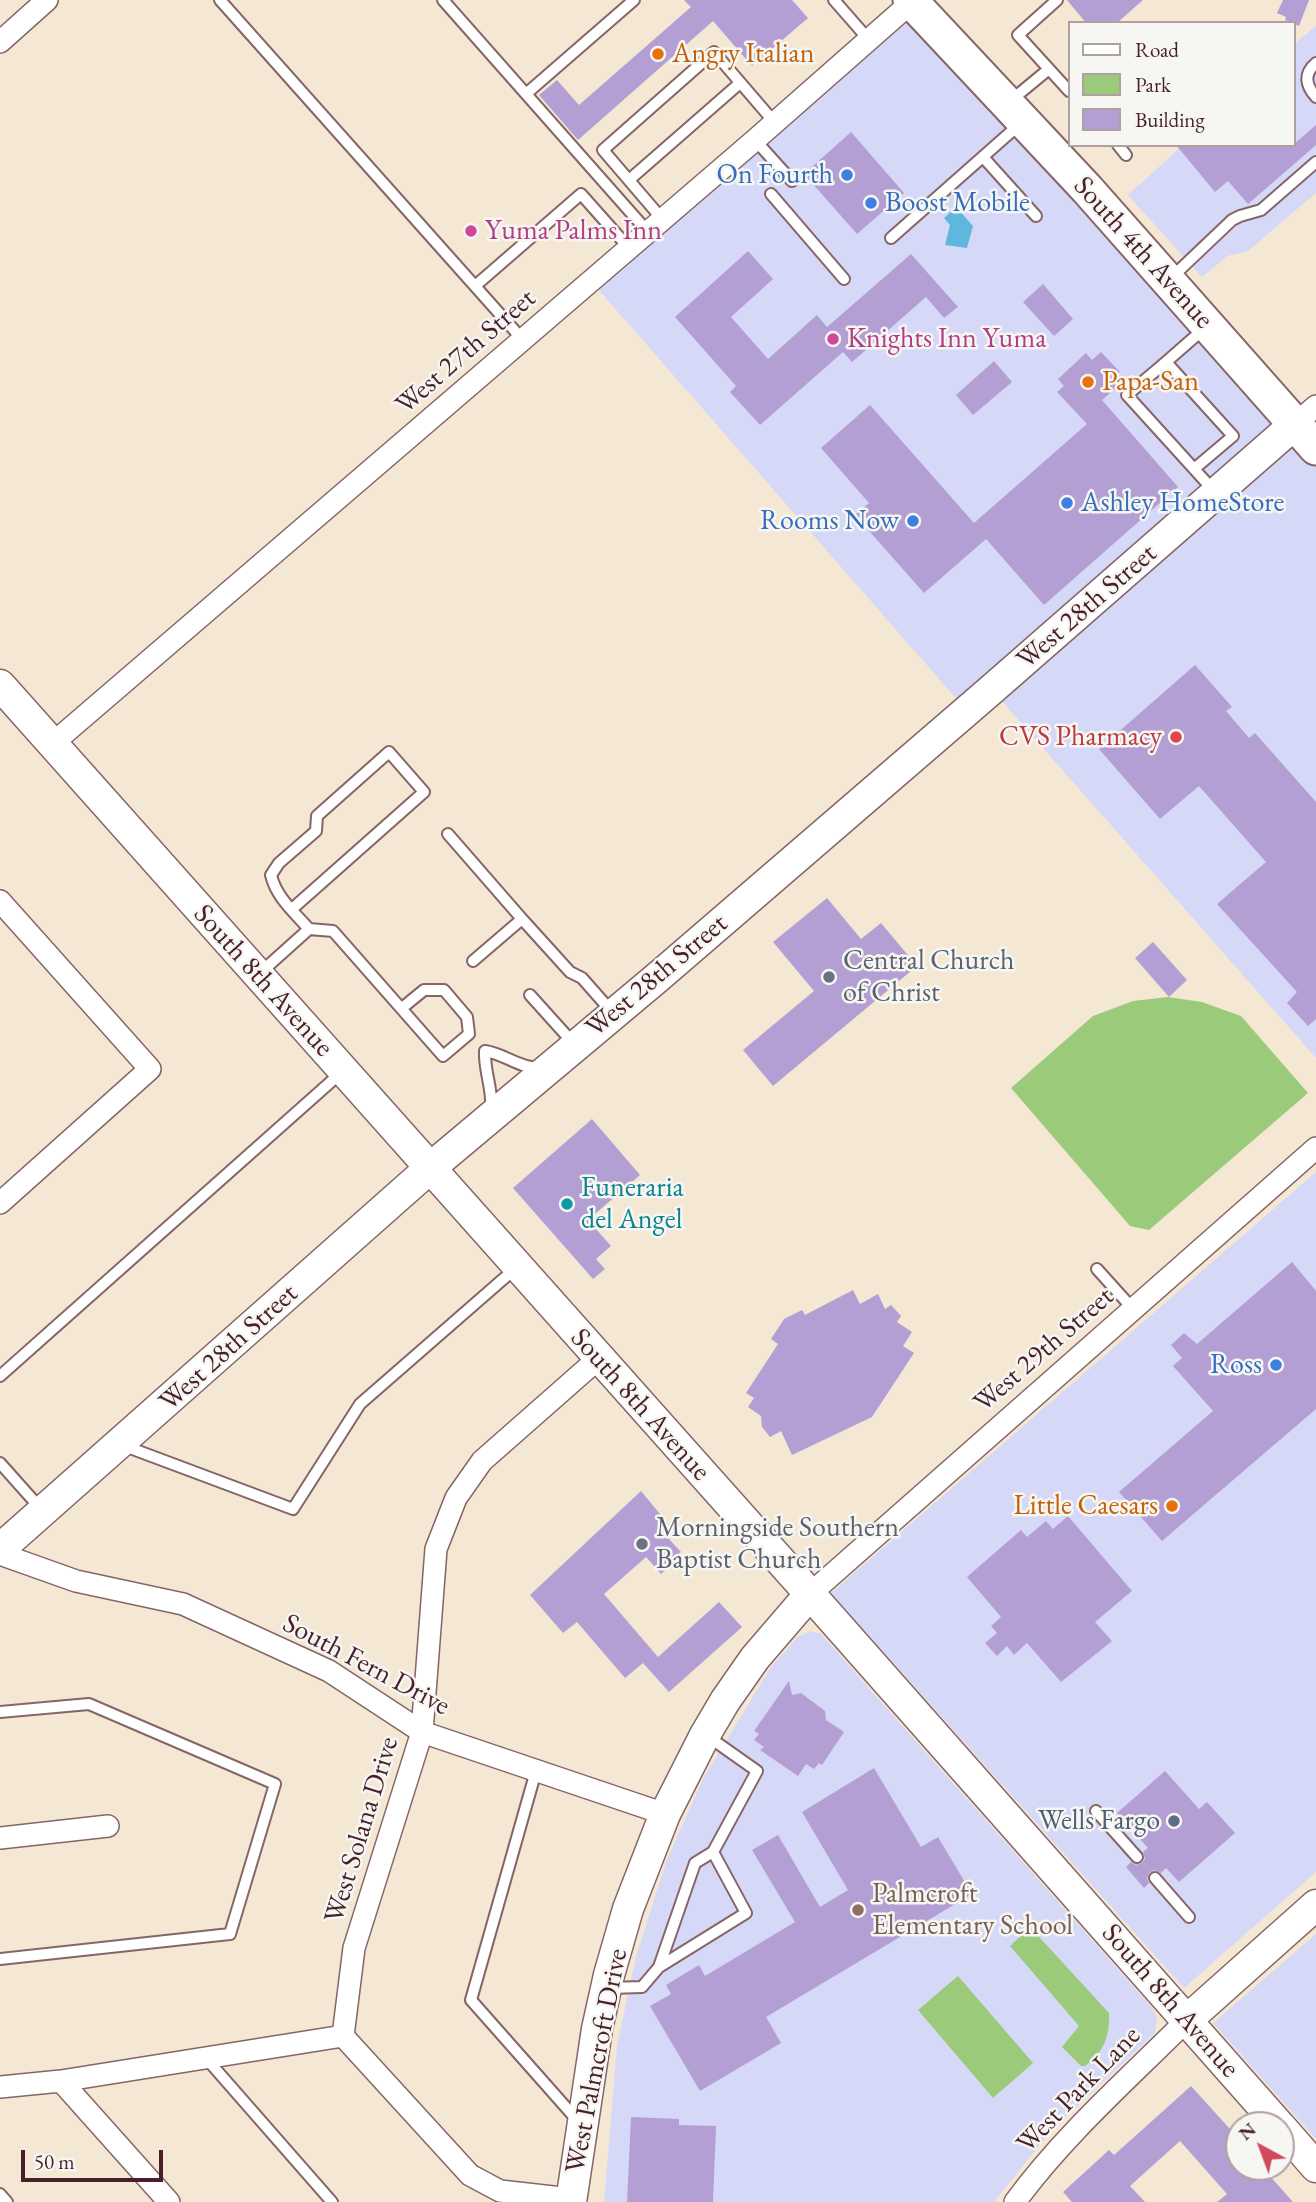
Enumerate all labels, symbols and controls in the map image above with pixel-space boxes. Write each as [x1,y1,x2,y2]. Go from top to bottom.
legend [1068,21,1295,147]
text: Road [1135,36,1179,63]
place label: Angry Italian [672,37,815,71]
marker: Angry Italian [650,46,666,62]
text: Park [1135,71,1171,98]
text: Building [1135,106,1205,133]
place label: On Fourth [717,158,833,192]
marker: On Fourth [839,167,855,183]
street label: South 4th Avenue [1066,170,1220,336]
place label: Boost Mobile [885,186,1030,220]
marker: Boost Mobile [863,195,879,211]
place label: Yuma Palms Inn [485,214,662,248]
marker: Yuma Palms Inn [463,223,479,239]
street label: West 27th Street [389,282,543,422]
place label: Knights Inn Yuma [847,322,1046,356]
marker: Knights Inn Yuma [825,331,841,347]
place label: Papa-San [1102,365,1199,399]
marker: Papa-San [1080,374,1096,390]
place label: Ashley HomeStore [1081,486,1285,520]
marker: Ashley HomeStore [1059,495,1075,511]
place label: Rooms Now [760,504,899,538]
marker: Rooms Now [905,513,921,529]
street label: West 28th Street [1010,537,1164,677]
place label: CVS Pharmacy [999,720,1162,754]
marker: CVS Pharmacy [1168,729,1184,745]
street label: South 8th Avenue [186,898,340,1064]
street label: West 28th Street [579,907,735,1045]
place label: Central Church of Christ [843,944,1014,1010]
marker: Central Church of Christ [821,969,837,985]
place label: Funeraria del Angel [581,1171,684,1237]
marker: Funeraria del Angel [559,1196,575,1212]
street label: West 28th Street [153,1277,305,1419]
street label: West 29th Street [967,1280,1121,1420]
street label: South 8th Avenue [563,1322,717,1488]
place label: Ross [1210,1348,1262,1382]
marker: Ross [1268,1357,1284,1373]
place label: Little Caesars [1013,1489,1158,1523]
marker: Little Caesars [1164,1498,1180,1514]
place label: Morningside Southern Baptist Church [656,1511,899,1577]
marker: Morningside Southern Baptist Church [634,1536,650,1552]
street label: South Fern Drive [277,1607,455,1723]
street label: West Solana Drive [318,1733,406,1927]
place label: Wells Fargo [1038,1804,1160,1838]
marker: Wells Fargo [1166,1813,1182,1829]
place label: Palmcroft Elementary School [872,1877,1073,1943]
marker: Palmcroft Elementary School [850,1902,866,1918]
street label: South 8th Avenue [1094,1917,1246,2085]
street label: West Palmcroft Drive [559,1946,635,2176]
street label: West Park Lane [1010,2019,1148,2161]
north arrow [1225,2111,1295,2181]
text: N [1233,2117,1261,2146]
scale bar [24,2136,166,2180]
text: 50 m [34,2148,75,2175]

